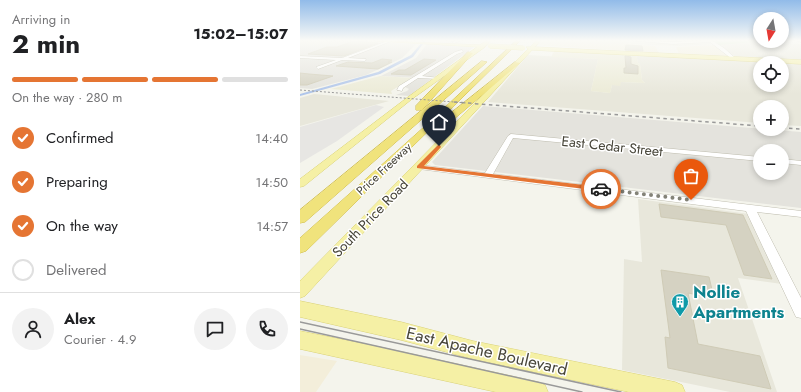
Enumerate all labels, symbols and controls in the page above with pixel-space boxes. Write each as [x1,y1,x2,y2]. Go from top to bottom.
text: Arriving in [12,10,70,29]
north arrow [753,12,789,48]
map controls [753,12,789,180]
text: 15:02–15:07 [193,23,288,45]
text: 2 min [12,25,80,63]
button: locate [753,56,789,92]
text: On the way · 280 m [12,88,122,107]
button: + [753,100,789,136]
pin [422,105,456,146]
icon: home [428,111,450,133]
icon: check [12,127,34,149]
text: Confirmed [46,127,114,149]
text: 14:40 [255,129,288,148]
street label: East Cedar Street [560,131,664,161]
street label: Price Freeway [352,138,416,199]
button: − [753,144,789,180]
pin [674,159,708,200]
icon: bag [680,165,702,187]
courier [581,169,621,209]
icon: check [12,171,34,193]
text: Preparing [46,171,108,193]
text: 14:50 [256,173,288,192]
street label: South Price Road [327,174,413,262]
icon: car [590,178,612,200]
icon: check [12,215,34,237]
text: On the way [46,215,118,237]
text: 14:57 [257,217,288,236]
text: Delivered [46,259,107,281]
place label: Nollie Apartments [692,280,784,324]
building icon: Nollie Apartments [670,292,690,317]
button: person [12,308,54,350]
text: Alex [64,308,95,330]
button: chat [194,308,236,350]
button: phone [246,308,288,350]
street label: East Apache Boulevard [404,321,570,381]
text: Courier · 4.9 [64,330,137,349]

